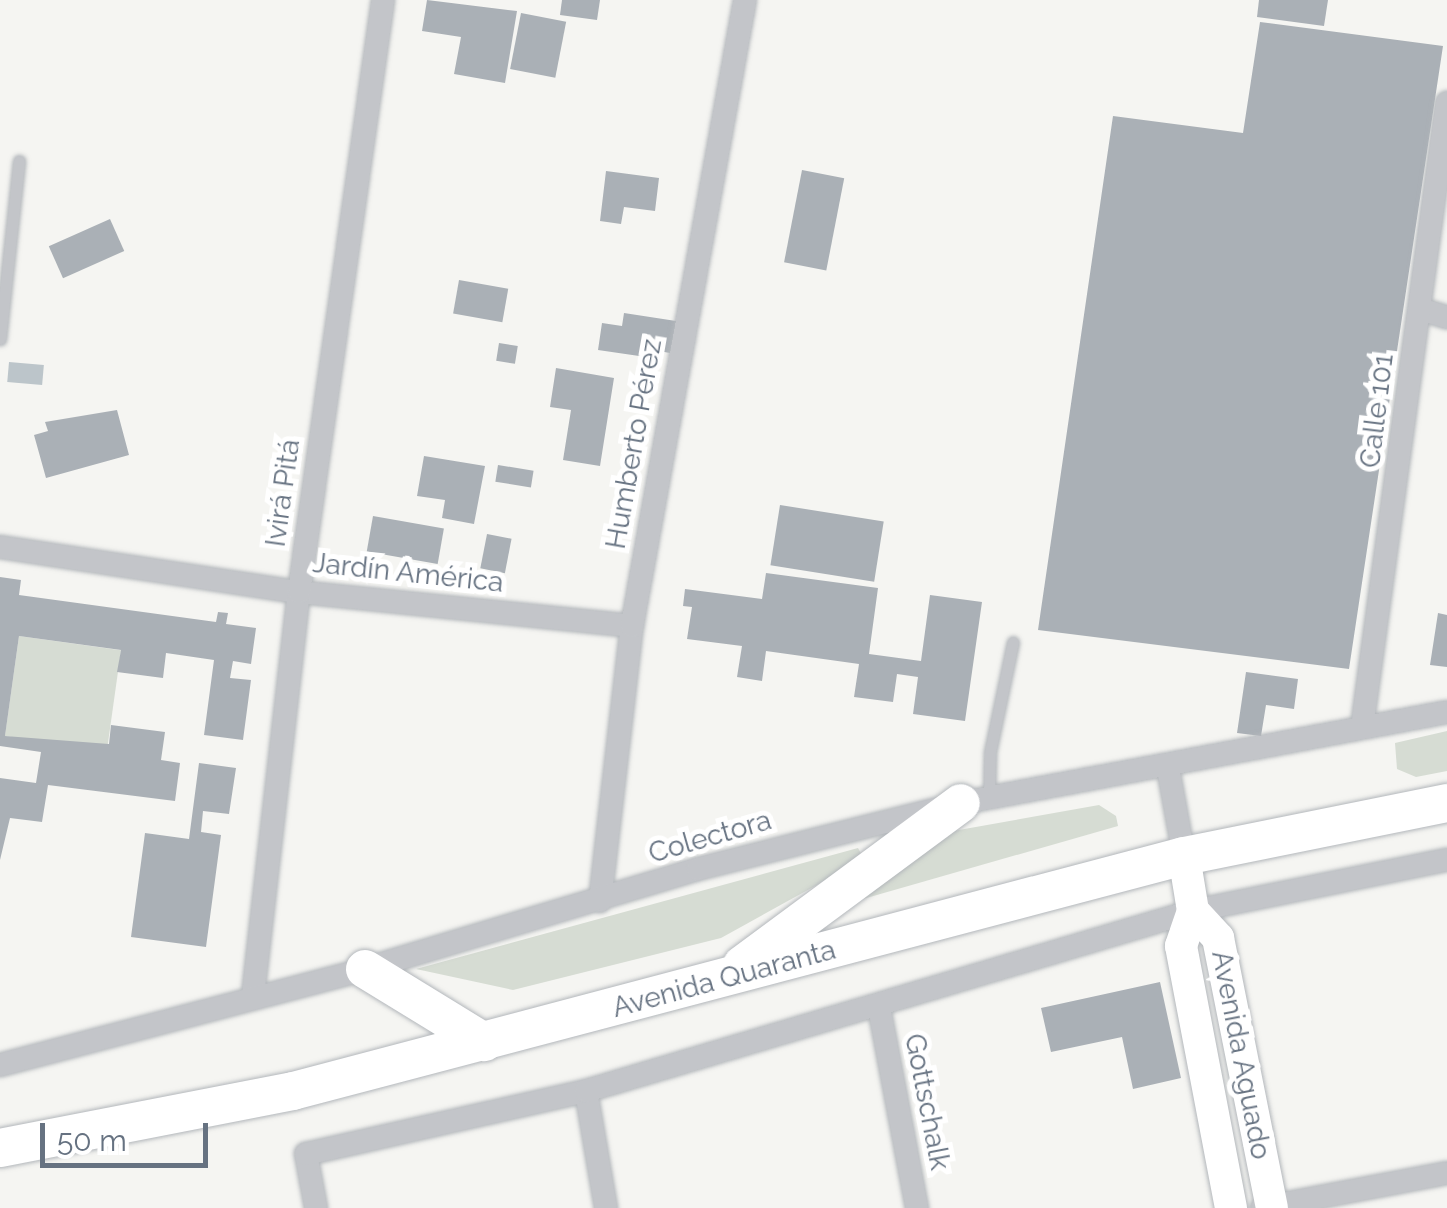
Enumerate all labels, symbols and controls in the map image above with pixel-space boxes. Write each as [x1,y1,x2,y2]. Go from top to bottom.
street label: Humberto Pérez [599,336,669,552]
street label: Calle 101 [1353,352,1401,470]
street label: Ivirá Pitá [259,437,307,549]
street label: Jardín América [310,546,506,600]
street label: Colectora [645,803,775,871]
street label: Avenida Quaranta [609,933,839,1025]
street label: Avenida Aguado [1204,947,1278,1163]
street label: Gottschalk [897,1031,957,1173]
scale bar [45,1103,212,1165]
text: 50 m [57,1123,127,1158]

